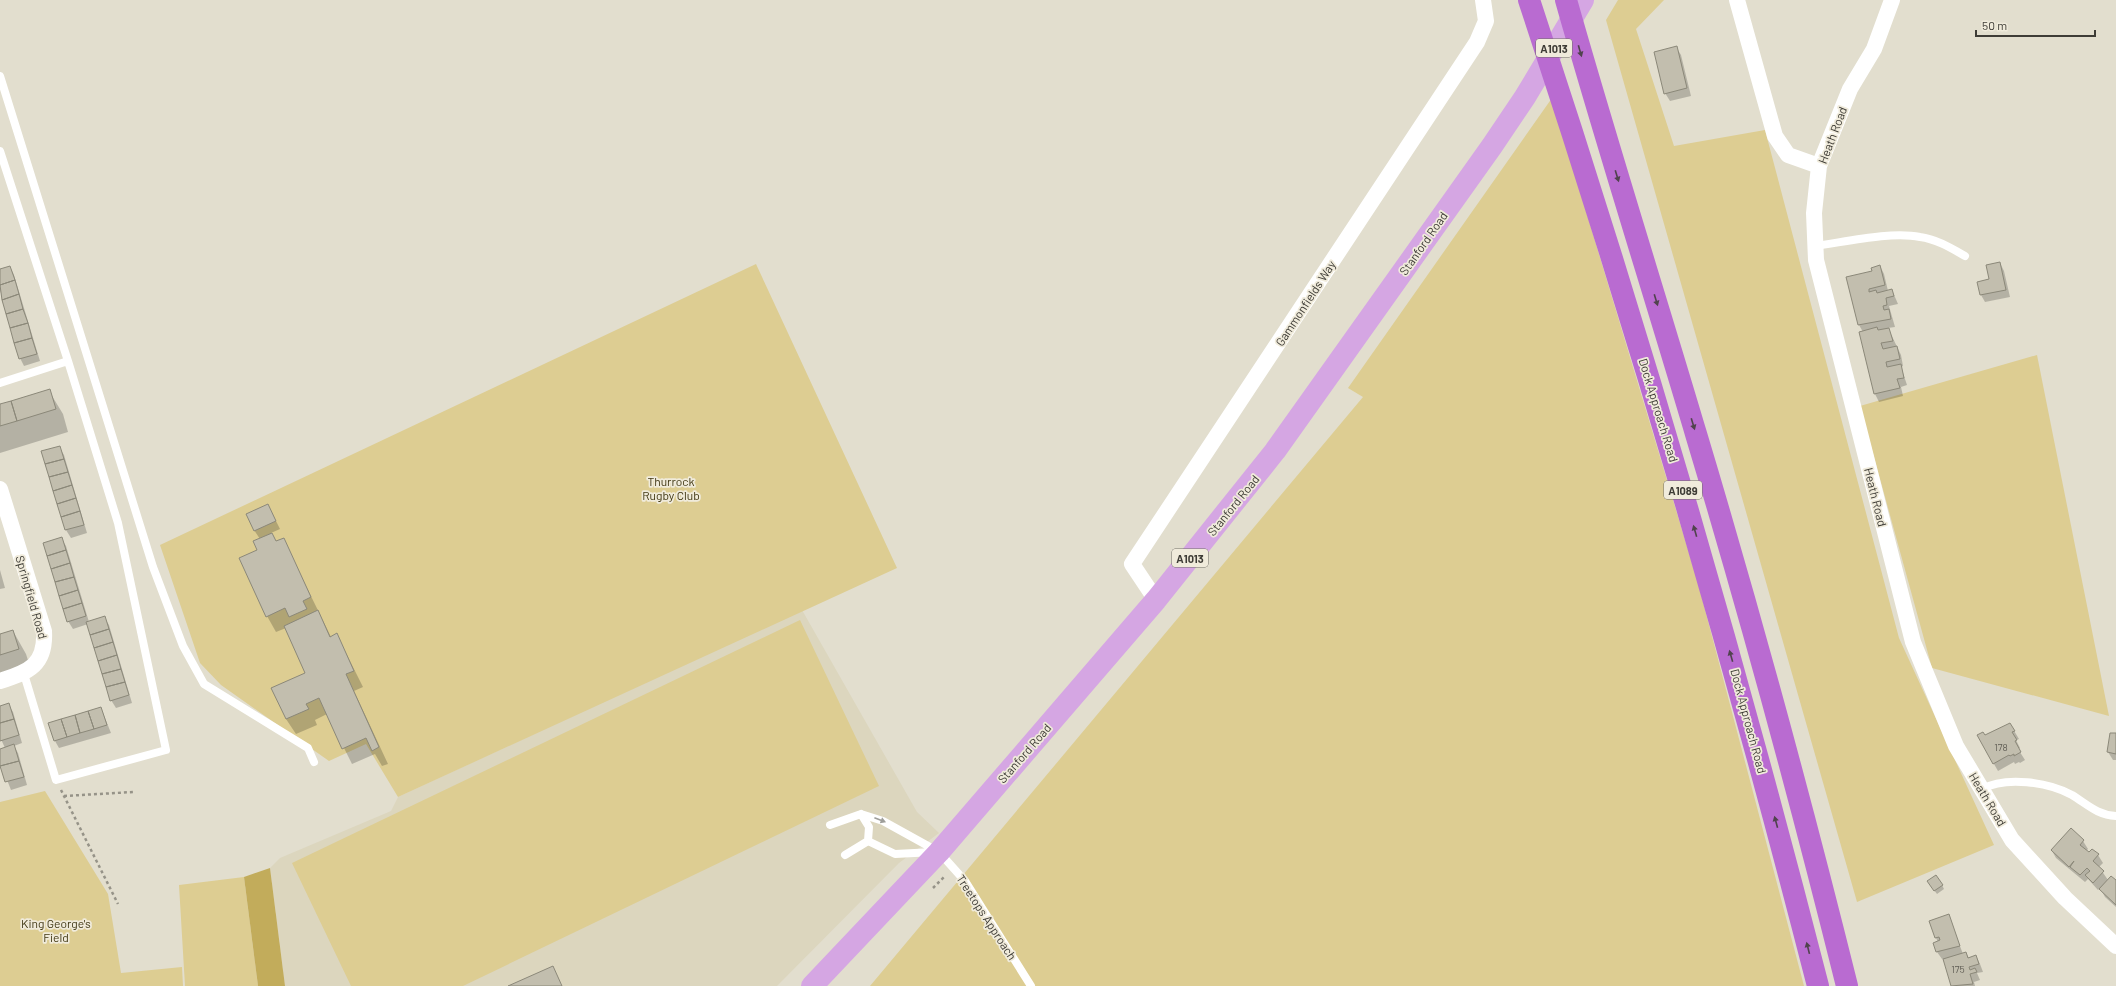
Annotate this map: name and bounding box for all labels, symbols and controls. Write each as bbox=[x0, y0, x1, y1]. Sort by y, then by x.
scale bar bbox=[1976, 12, 2095, 38]
text: 50 m bbox=[1982, 18, 2007, 32]
road number: A1013 bbox=[1536, 39, 1572, 57]
one-way arrow bbox=[1577, 45, 1583, 57]
street label: Heath Road bbox=[1815, 104, 1849, 166]
one-way arrow bbox=[1614, 170, 1620, 182]
street label: Stanford Road bbox=[1396, 209, 1450, 277]
street label: Gammonfields Way bbox=[1272, 257, 1338, 348]
one-way arrow bbox=[1653, 294, 1659, 306]
street label: Dock Approach Road bbox=[1637, 356, 1681, 464]
one-way arrow bbox=[1690, 418, 1696, 430]
street label: Heath Road bbox=[1862, 466, 1890, 528]
street label: Stanford Road bbox=[1204, 472, 1262, 538]
park label: Thurrock Rugby Club bbox=[642, 474, 700, 502]
road number: A1089 bbox=[1664, 481, 1702, 499]
one-way arrow bbox=[1692, 525, 1698, 537]
road number: A1013 bbox=[1172, 549, 1208, 567]
street label: Springfield Road bbox=[13, 554, 51, 640]
one-way arrow bbox=[1728, 650, 1734, 662]
street label: Dock Approach Road bbox=[1728, 667, 1770, 775]
street label: Stanford Road bbox=[994, 720, 1054, 786]
house number: 178 bbox=[1994, 741, 2008, 753]
street label: Heath Road bbox=[1967, 770, 2009, 828]
one-way arrow bbox=[1773, 816, 1779, 828]
one-way arrow bbox=[875, 818, 887, 824]
street label: Treetops Approach bbox=[954, 872, 1020, 962]
park label: King George's Field bbox=[21, 916, 91, 944]
one-way arrow bbox=[1805, 942, 1811, 954]
house number: 175 bbox=[1951, 963, 1965, 975]

